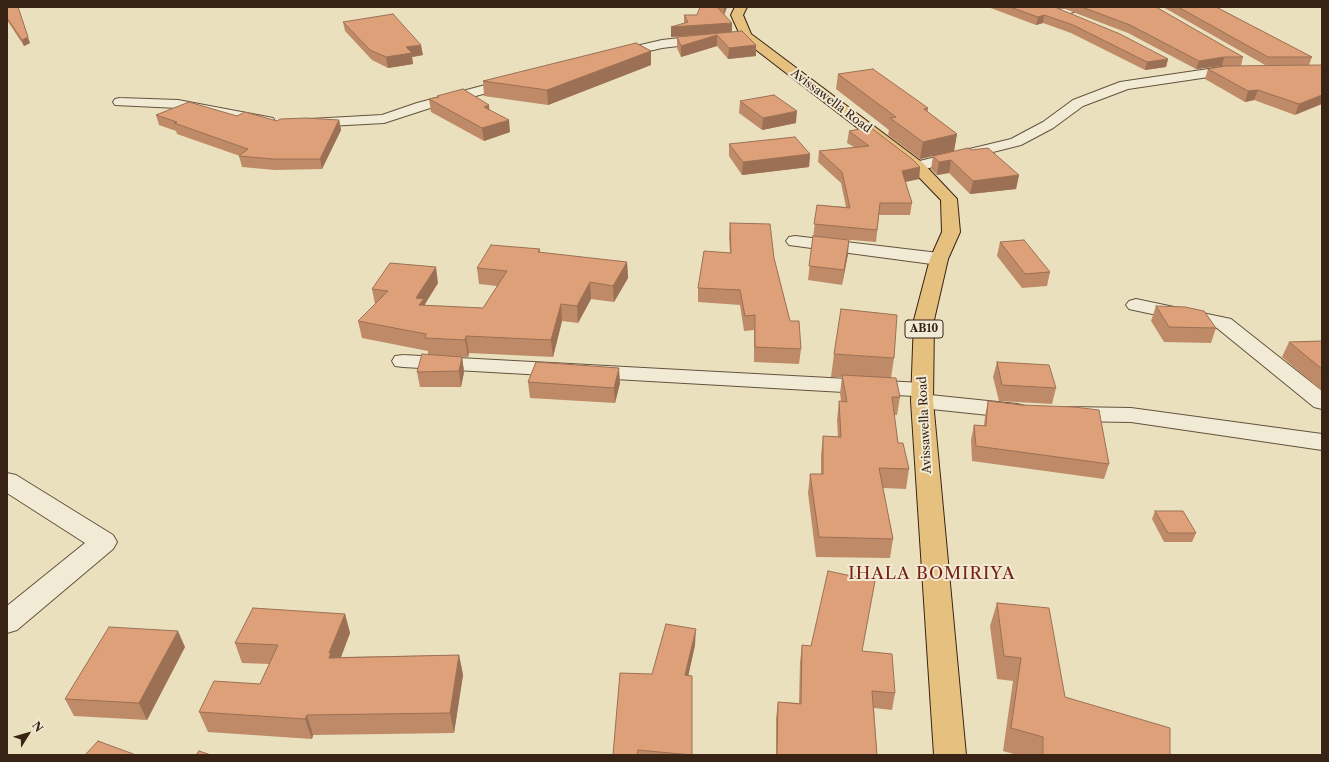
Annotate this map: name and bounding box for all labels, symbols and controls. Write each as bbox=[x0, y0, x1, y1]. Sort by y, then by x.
street label: Avissawella Road bbox=[788, 66, 874, 136]
road number: AB10 bbox=[905, 320, 943, 338]
street label: Avissawella Road bbox=[915, 376, 935, 474]
district label: IHALA BOMIRIYA bbox=[848, 564, 1016, 584]
north arrow bbox=[8, 714, 48, 754]
text: N bbox=[29, 719, 46, 735]

